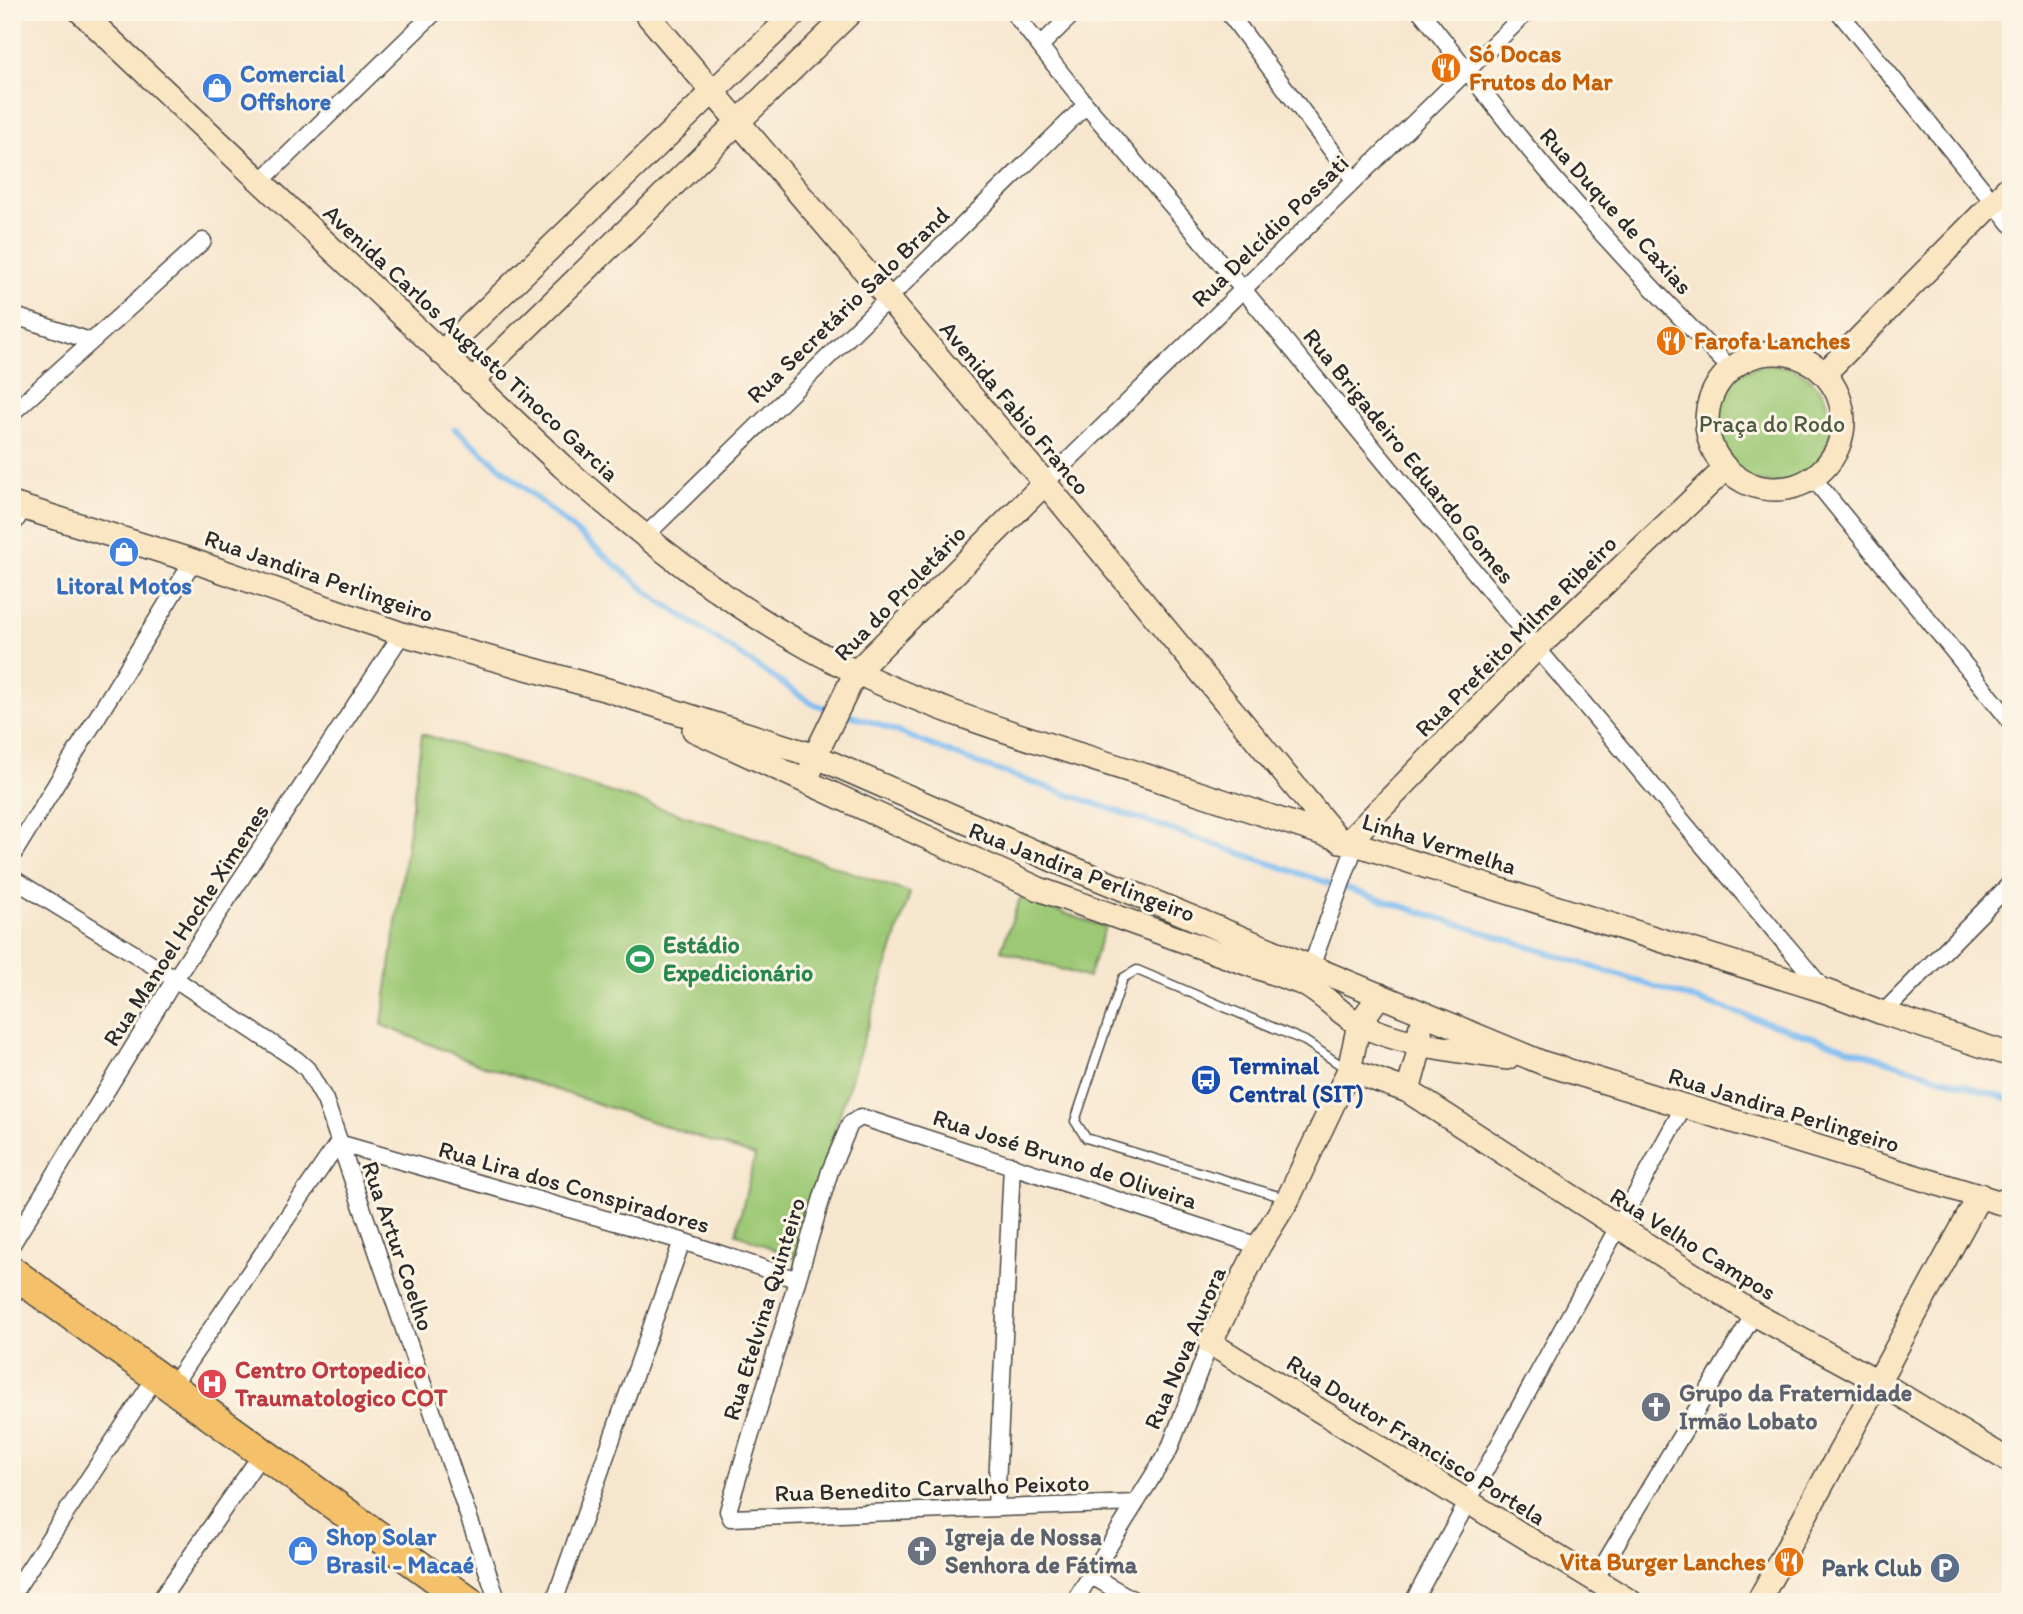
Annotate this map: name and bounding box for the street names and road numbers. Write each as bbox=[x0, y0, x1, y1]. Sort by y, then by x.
street label: Rua Duque de Caxias bbox=[1534, 121, 1699, 300]
street label: Rua Delcídio Possati bbox=[1185, 148, 1354, 313]
street label: Avenida Carlos Augusto Tinoco Garcia bbox=[318, 198, 625, 487]
street label: Rua Secretário Salo Brand bbox=[740, 200, 955, 409]
street label: Avenida Fabio Franco bbox=[934, 315, 1097, 501]
street label: Rua Brigadeiro Eduardo Gomes bbox=[1297, 322, 1522, 589]
street label: Rua do Proletário bbox=[827, 519, 972, 667]
street label: Rua Jandira Perlingeiro bbox=[201, 523, 437, 628]
street label: Rua Prefeito Milme Ribeiro bbox=[1409, 529, 1623, 743]
street label: Rua Manoel Hoche Ximenes bbox=[96, 798, 275, 1051]
street label: Linha Vermelha bbox=[1359, 806, 1520, 881]
street label: Rua Jandira Perlingeiro bbox=[965, 815, 1200, 928]
street label: Rua Jandira Perlingeiro bbox=[1665, 1061, 1903, 1159]
street label: Rua José Bruno de Oliveira bbox=[929, 1102, 1201, 1215]
street label: Rua Lira dos Conspiradores bbox=[435, 1134, 713, 1239]
street label: Rua Artur Coelho bbox=[356, 1157, 441, 1334]
street label: Rua Velho Campos bbox=[1605, 1181, 1782, 1306]
street label: Rua Etelvina Quinteiro bbox=[716, 1194, 811, 1424]
street label: Rua Nova Aurora bbox=[1137, 1262, 1232, 1434]
street label: Rua Doutor Francisco Portela bbox=[1281, 1348, 1551, 1531]
street label: Rua Benedito Carvalho Peixoto bbox=[774, 1468, 1090, 1507]

